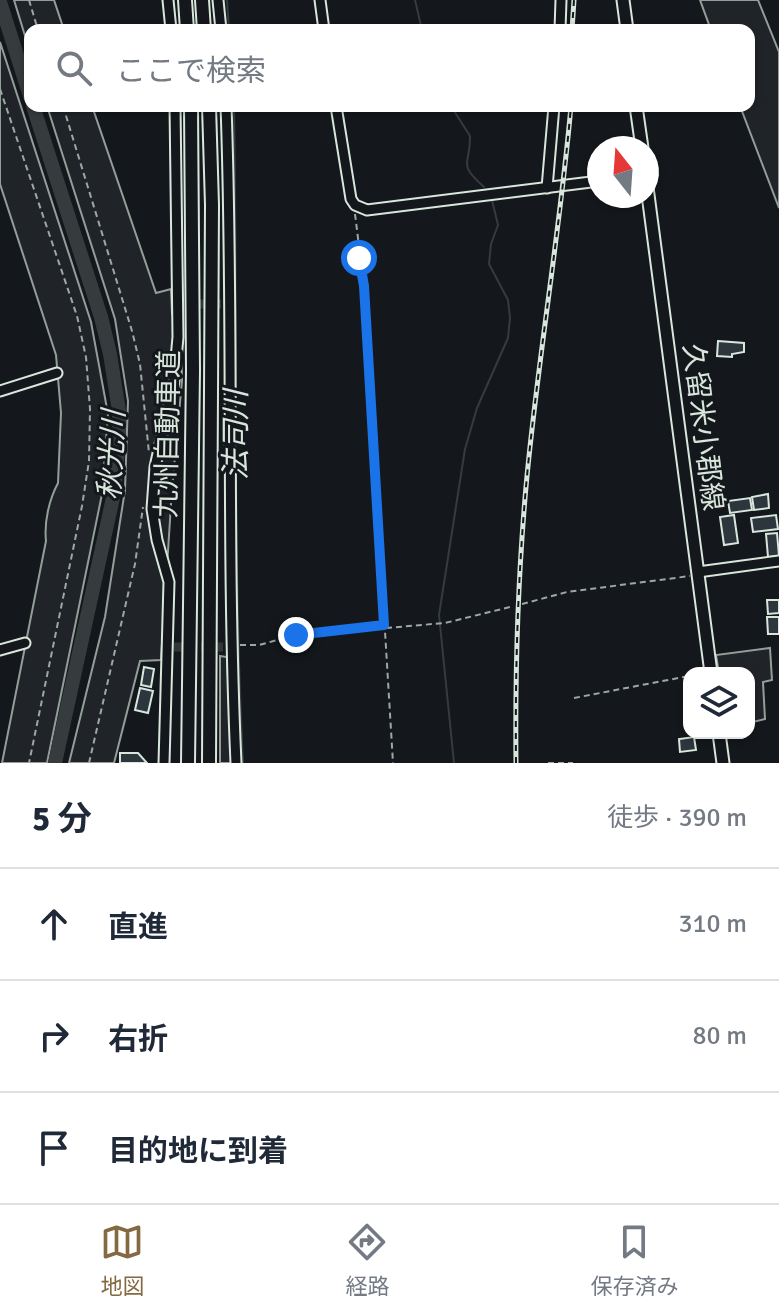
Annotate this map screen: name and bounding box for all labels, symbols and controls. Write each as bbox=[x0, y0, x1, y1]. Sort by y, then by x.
search box bbox=[24, 24, 755, 112]
icon: search bbox=[52, 46, 96, 90]
text: ここで検索 bbox=[116, 53, 266, 90]
north arrow bbox=[587, 136, 659, 208]
route start bbox=[341, 240, 377, 276]
street label: 久留米小郡線 bbox=[676, 342, 730, 512]
street label: 九州自動車道 bbox=[150, 350, 186, 518]
water label: 法司川 bbox=[218, 387, 255, 480]
water label: 秋光川 bbox=[91, 406, 133, 501]
route end bbox=[278, 617, 314, 653]
map controls bbox=[683, 667, 755, 739]
button: layers bbox=[683, 667, 755, 739]
text: 5 分 bbox=[32, 798, 92, 840]
text: 徒歩 · 390 m bbox=[607, 802, 747, 834]
icon: ahead bbox=[32, 902, 76, 946]
text: 310 m bbox=[678, 908, 747, 940]
text: 直進 bbox=[108, 909, 168, 946]
icon: right bbox=[32, 1014, 76, 1058]
text: 80 m bbox=[692, 1020, 747, 1052]
text: 右折 bbox=[108, 1021, 168, 1058]
icon: arrive bbox=[32, 1126, 76, 1170]
text: 目的地に到着 bbox=[108, 1133, 288, 1170]
tab: 地図 bbox=[100, 1220, 145, 1300]
tab: 経路 bbox=[345, 1220, 390, 1300]
tab: 保存済み bbox=[590, 1220, 679, 1300]

